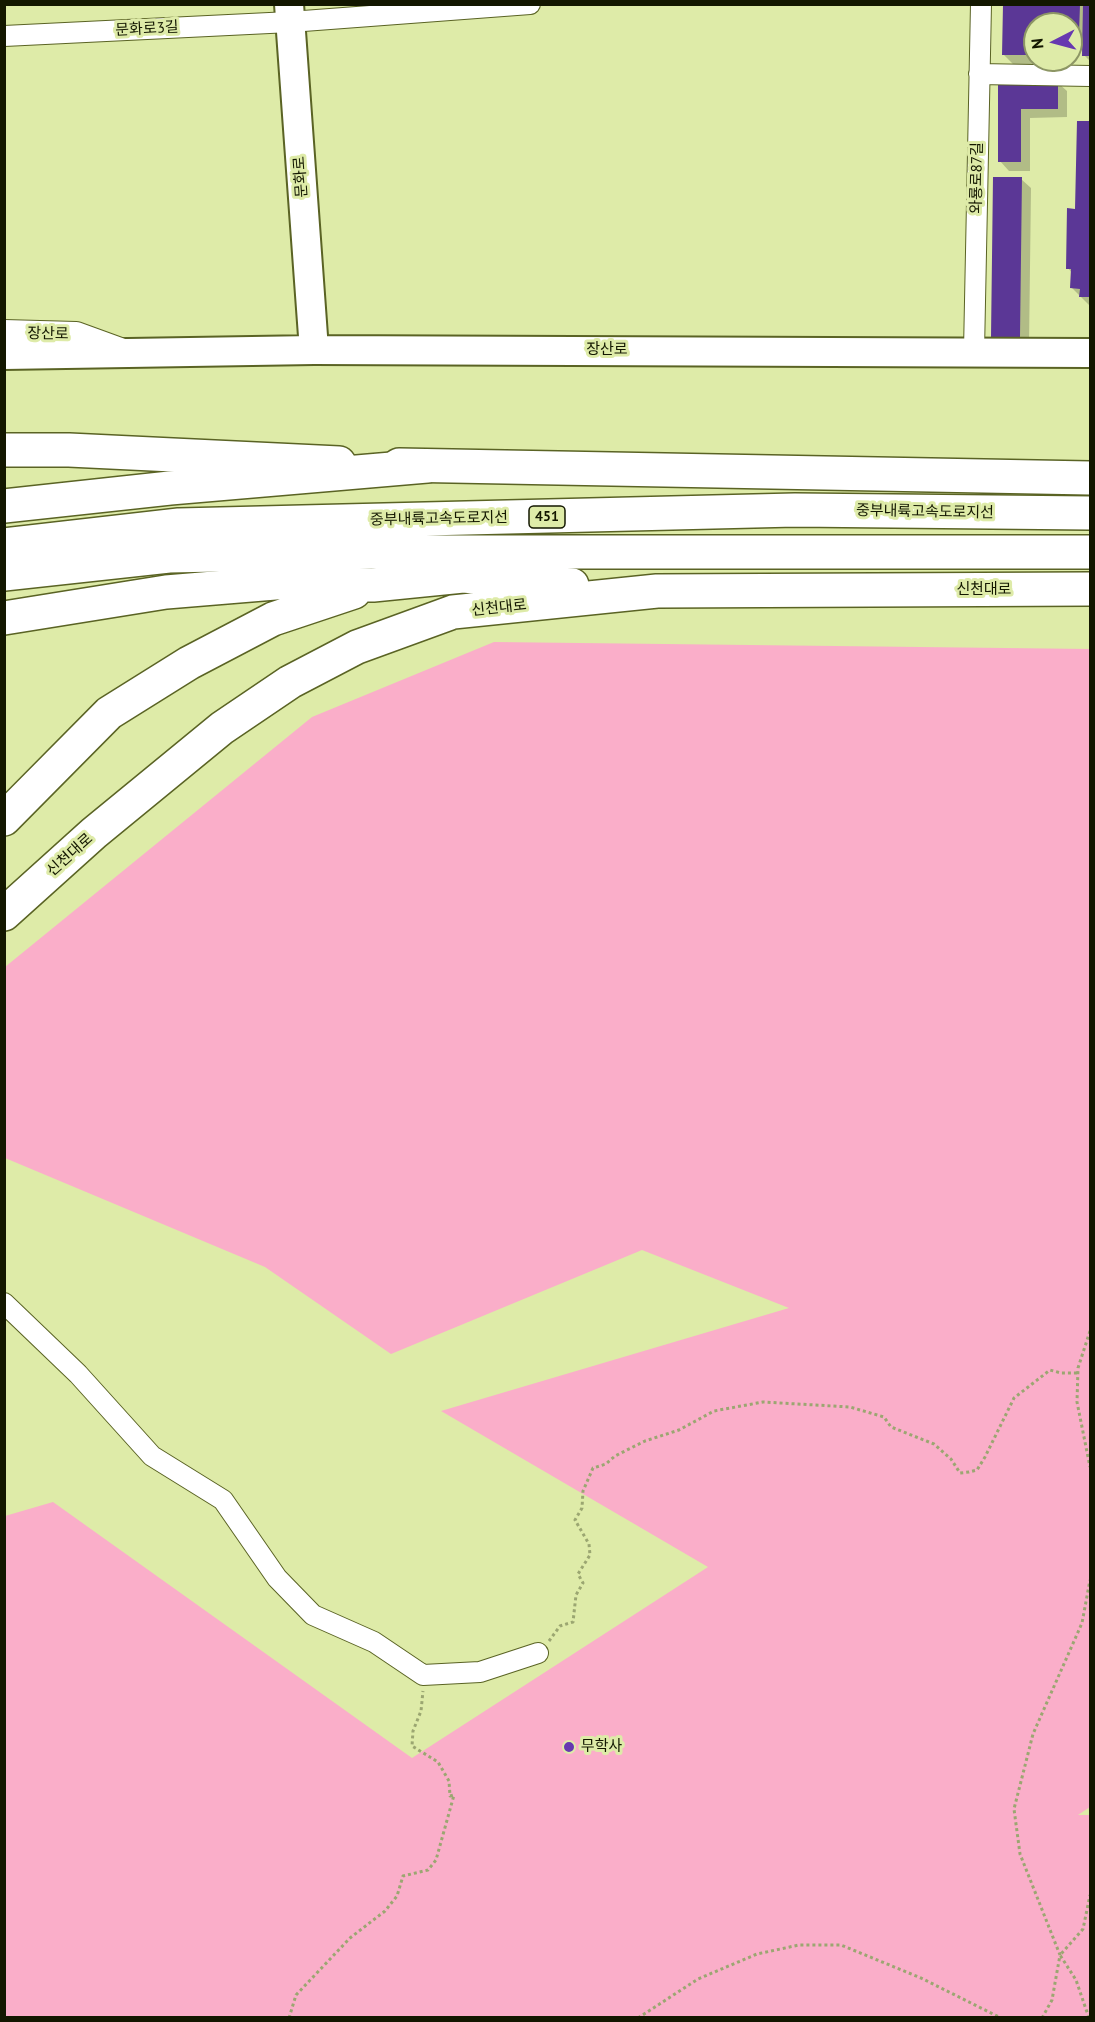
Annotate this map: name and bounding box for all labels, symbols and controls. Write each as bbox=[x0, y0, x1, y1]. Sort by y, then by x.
north arrow bbox=[1023, 12, 1083, 72]
street label: 문화로3길 bbox=[115, 18, 179, 40]
text: N bbox=[1027, 37, 1048, 50]
street label: 와룡로87길 bbox=[967, 142, 987, 214]
street label: 문화로 bbox=[291, 156, 311, 198]
street label: 장산로 bbox=[27, 325, 69, 343]
street label: 장산로 bbox=[586, 341, 628, 359]
street label: 중부내륙고속도로지선 bbox=[856, 502, 994, 522]
road number: 451 bbox=[529, 506, 565, 528]
street label: 중부내륙고속도로지선 bbox=[370, 509, 508, 529]
street label: 신천대로 bbox=[956, 581, 1012, 599]
street label: 신천대로 bbox=[471, 596, 527, 620]
street label: 신천대로 bbox=[43, 830, 97, 880]
place label: 무학사 bbox=[581, 1738, 622, 1756]
marker: 무학사 bbox=[562, 1740, 576, 1754]

